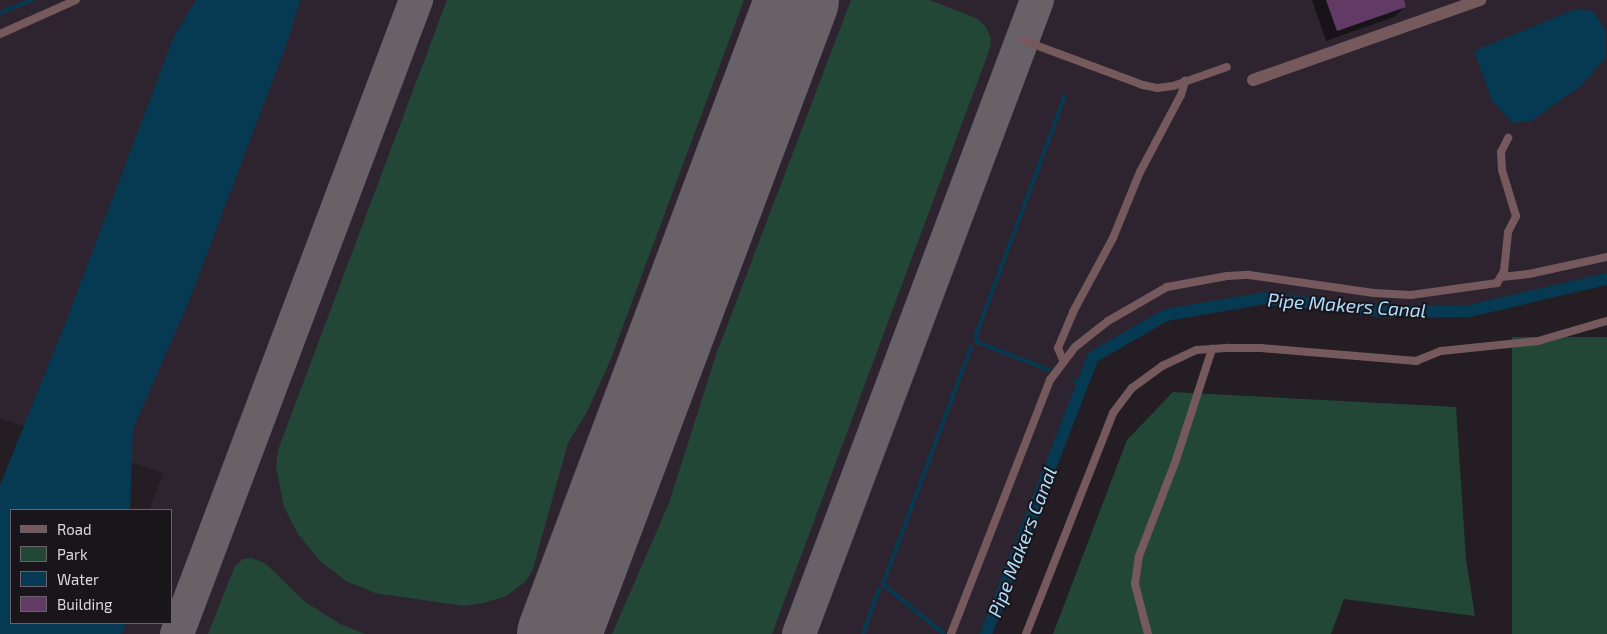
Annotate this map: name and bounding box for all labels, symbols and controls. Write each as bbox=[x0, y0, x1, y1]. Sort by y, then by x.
water label: Pipe Makers Canal bbox=[1267, 288, 1427, 322]
water label: Pipe Makers Canal bbox=[983, 464, 1061, 620]
legend bbox=[10, 509, 172, 624]
text: Road bbox=[57, 520, 92, 538]
text: Park bbox=[57, 545, 88, 563]
text: Water bbox=[57, 570, 99, 588]
text: Building bbox=[57, 595, 112, 613]

